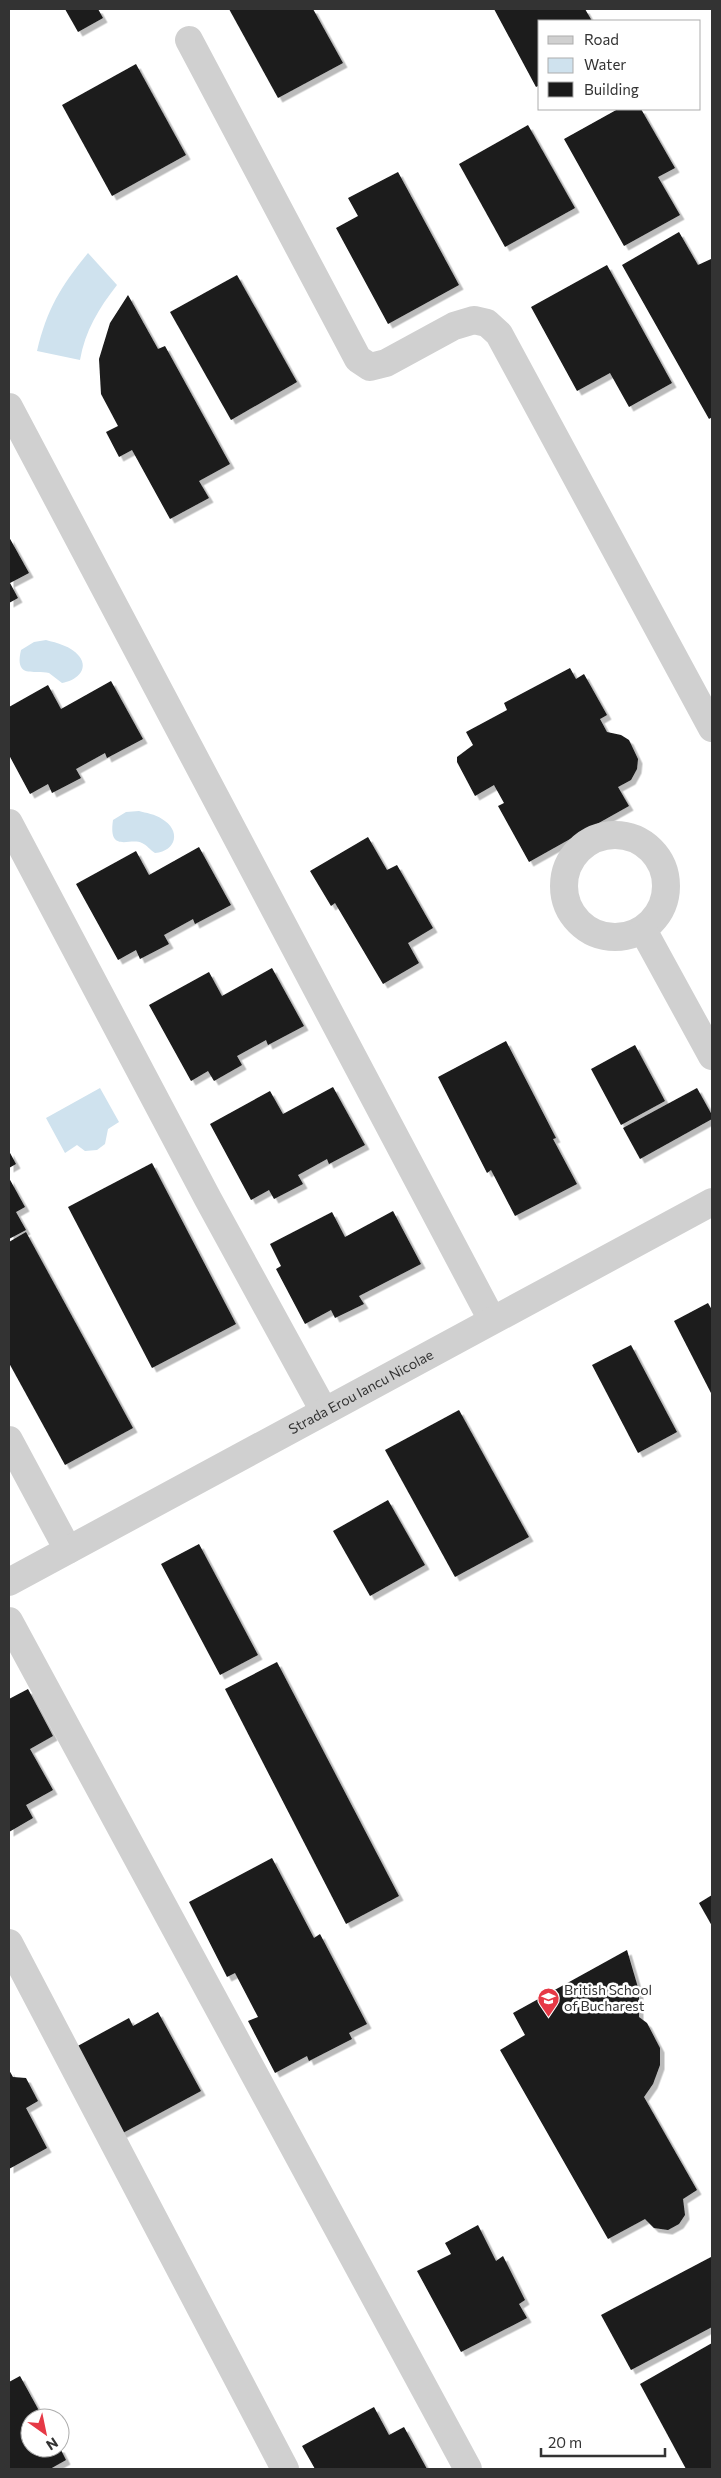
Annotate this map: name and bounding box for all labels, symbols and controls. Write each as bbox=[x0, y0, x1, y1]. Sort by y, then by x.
legend bbox=[538, 20, 701, 110]
text: Road bbox=[584, 30, 619, 48]
text: Water bbox=[584, 55, 626, 73]
text: Building bbox=[584, 80, 639, 98]
street label: Strada Erou Iancu Nicolae bbox=[285, 1345, 436, 1437]
place label: British School of Bucharest bbox=[564, 1981, 652, 2014]
school or university icon: British School of Bucharest bbox=[536, 1986, 560, 2017]
north arrow bbox=[20, 2408, 70, 2458]
scale bar bbox=[541, 2426, 665, 2458]
text: 20 m bbox=[548, 2433, 582, 2451]
text: N bbox=[43, 2434, 61, 2454]

